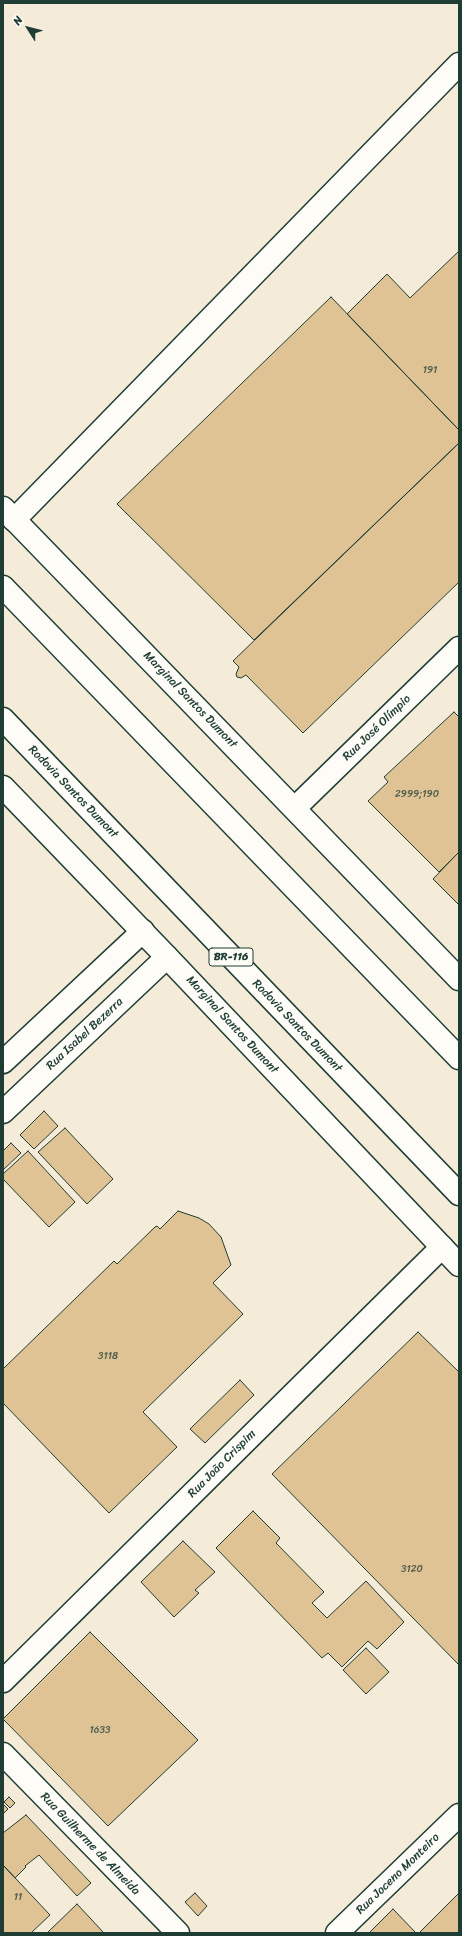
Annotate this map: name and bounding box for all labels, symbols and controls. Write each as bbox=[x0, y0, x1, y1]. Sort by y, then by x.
north arrow bbox=[8, 8, 48, 48]
text: N bbox=[8, 12, 28, 29]
house number: 191 bbox=[423, 364, 437, 376]
street label: Marginal Santos Dumont bbox=[140, 649, 240, 751]
street label: Rua José Olímpio bbox=[340, 692, 414, 764]
street label: Rodovia Santos Dumont bbox=[25, 743, 121, 841]
house number: 2999;190 bbox=[395, 788, 439, 800]
road number: BR-116 bbox=[209, 948, 253, 966]
street label: Marginal Santos Dumont bbox=[183, 973, 281, 1077]
street label: Rodovia Santos Dumont bbox=[249, 977, 345, 1075]
street label: Rua Isabel Bezerra bbox=[44, 995, 126, 1073]
house number: 3118 bbox=[98, 1350, 118, 1362]
street label: Rua João Crispim bbox=[185, 1427, 259, 1501]
house number: 3120 bbox=[401, 1563, 423, 1575]
house number: 1633 bbox=[90, 1724, 110, 1736]
street label: Rua Guilherme de Almeida bbox=[37, 1790, 143, 1898]
street label: Rua Joceno Monteiro bbox=[353, 1830, 443, 1918]
house number: 11 bbox=[14, 1891, 22, 1903]

